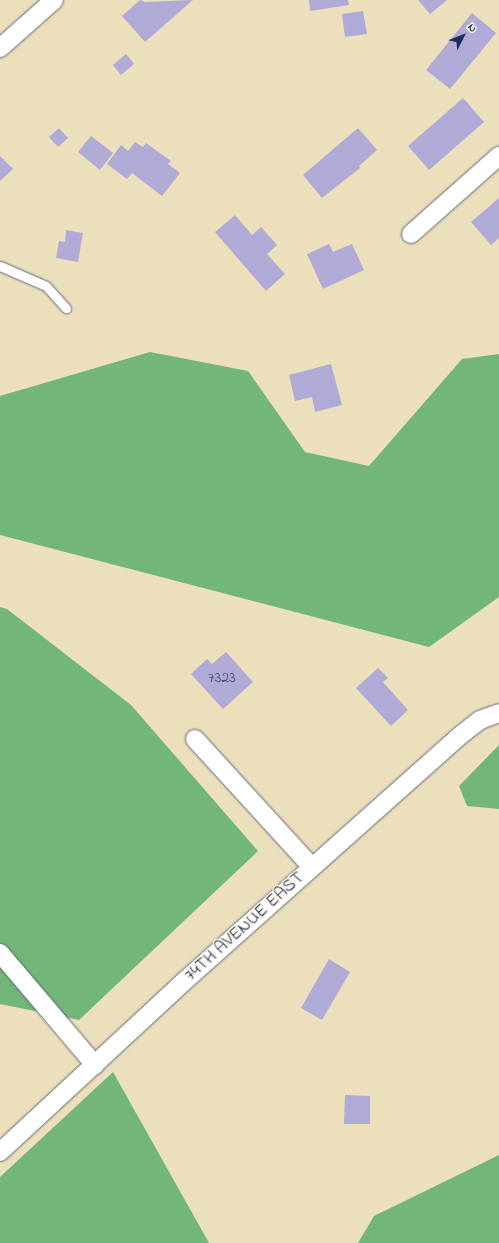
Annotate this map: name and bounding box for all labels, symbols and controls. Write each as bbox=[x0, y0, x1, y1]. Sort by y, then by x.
north arrow bbox=[443, 16, 483, 56]
text: N bbox=[463, 20, 480, 36]
house number: 7323 bbox=[208, 668, 236, 688]
street label: 74TH AVENUE EAST bbox=[181, 868, 309, 986]

